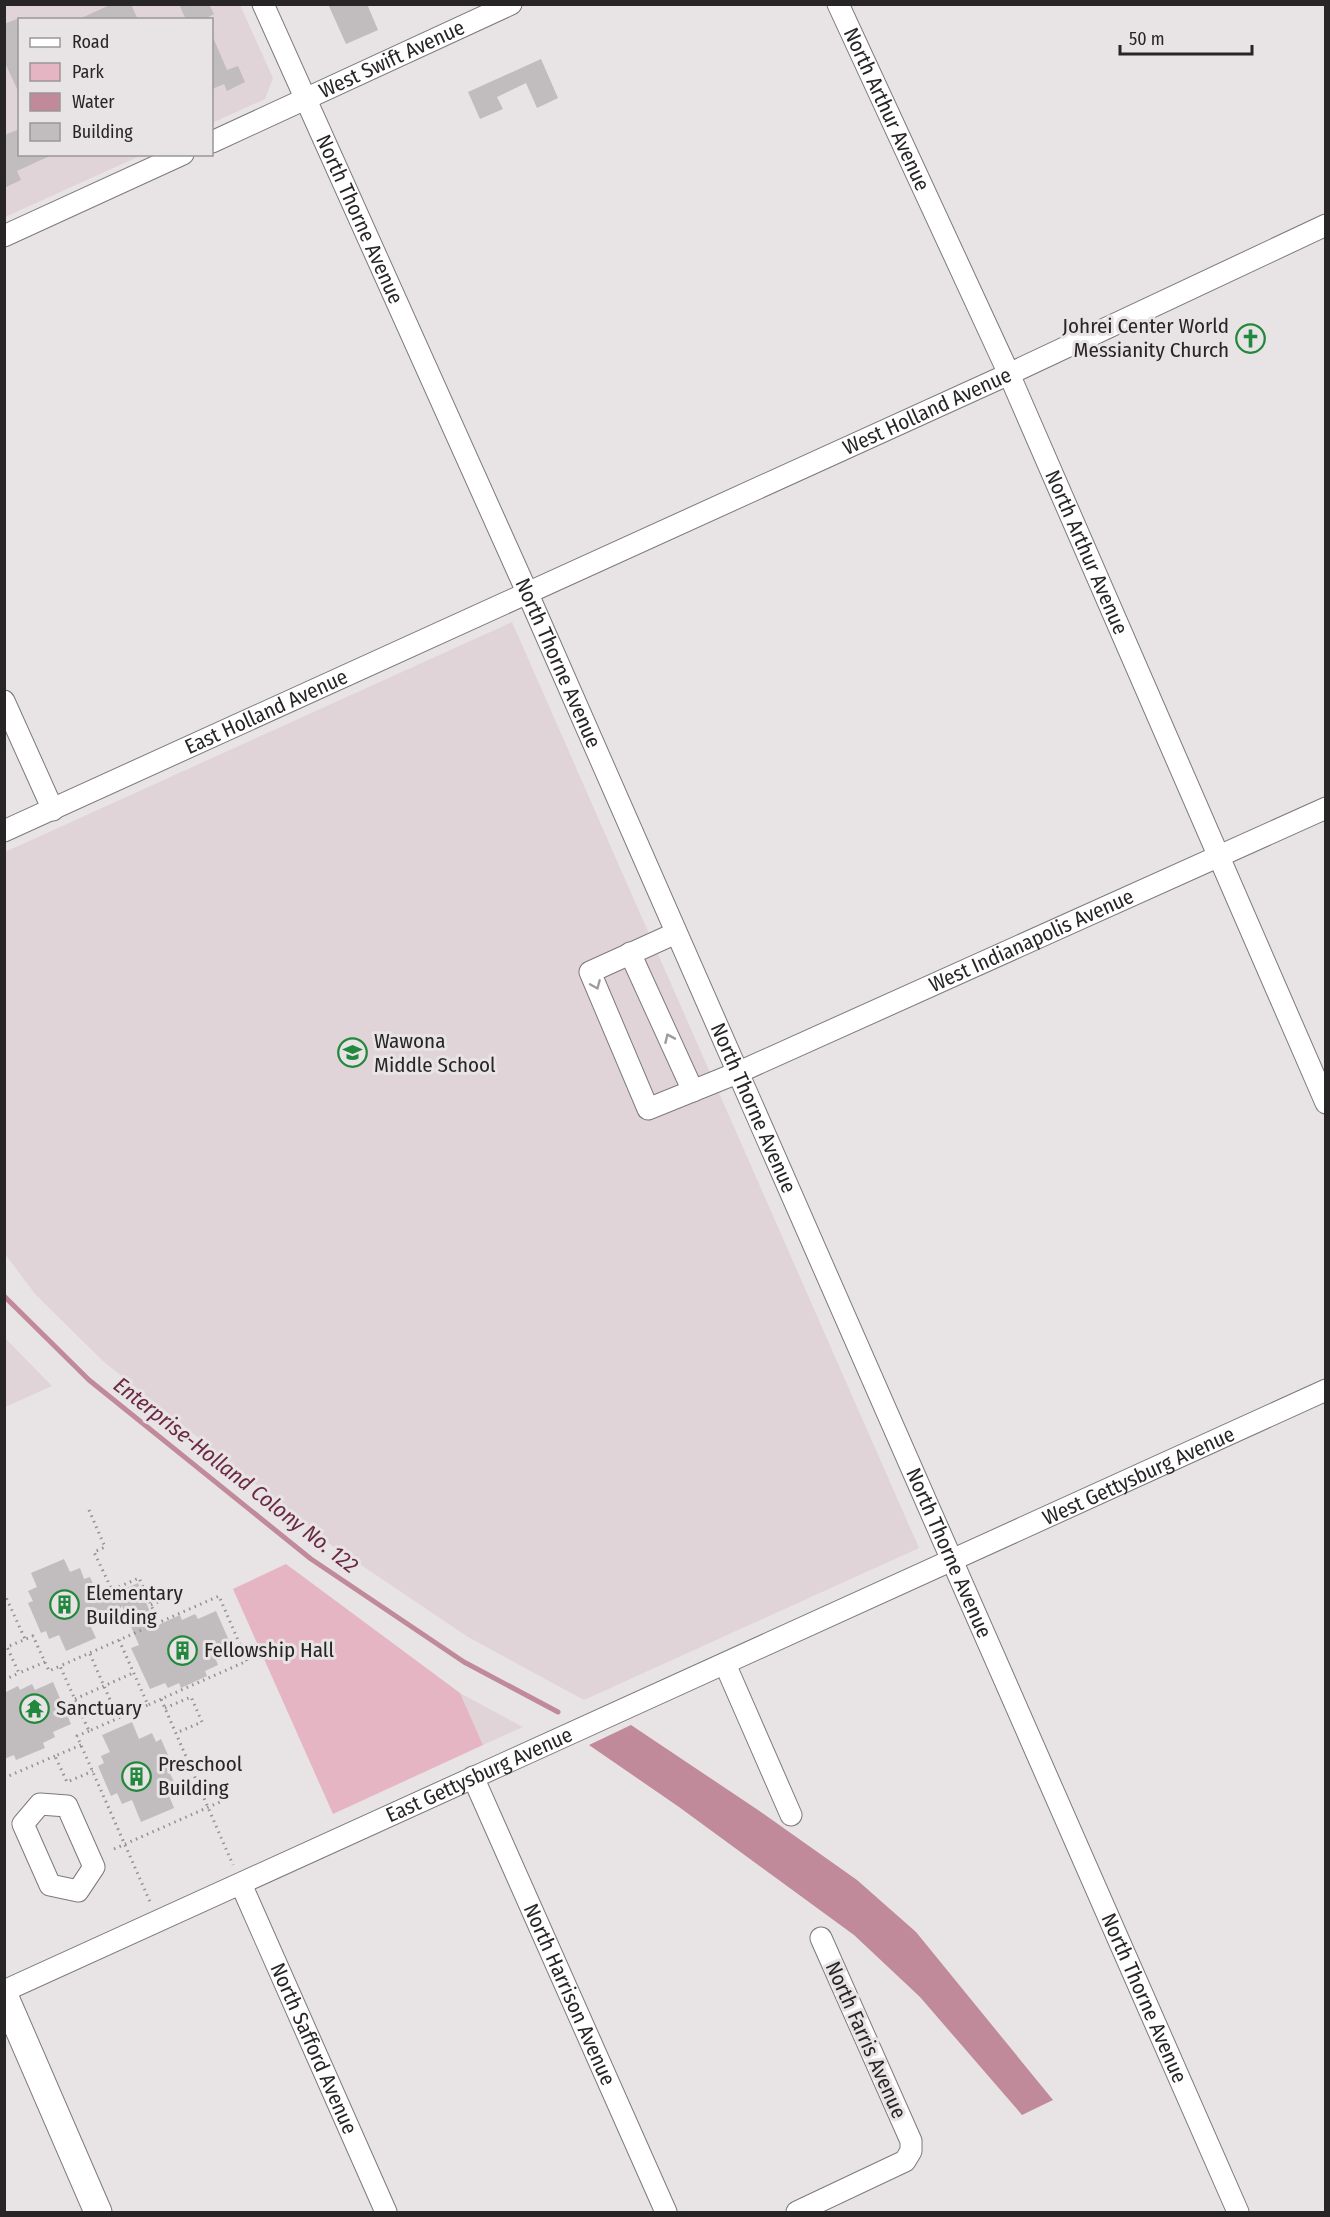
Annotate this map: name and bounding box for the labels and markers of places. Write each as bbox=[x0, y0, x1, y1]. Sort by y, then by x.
place label: Johrei Center World Messianity Church bbox=[1062, 313, 1229, 363]
church icon: Johrei Center World Messianity Church bbox=[1234, 322, 1266, 354]
place label: Wawona Middle School bbox=[374, 1028, 496, 1078]
school or university icon: Wawona Middle School bbox=[337, 1037, 369, 1069]
place label: Elementary Building bbox=[86, 1580, 183, 1630]
building icon: Elementary Building bbox=[49, 1589, 81, 1621]
building icon: Fellowship Hall bbox=[167, 1634, 199, 1666]
place label: Fellowship Hall bbox=[204, 1637, 334, 1663]
temple icon: Sanctuary bbox=[19, 1692, 51, 1724]
place label: Sanctuary bbox=[56, 1695, 142, 1721]
place label: Preschool Building bbox=[158, 1751, 243, 1801]
building icon: Preschool Building bbox=[121, 1760, 153, 1792]

